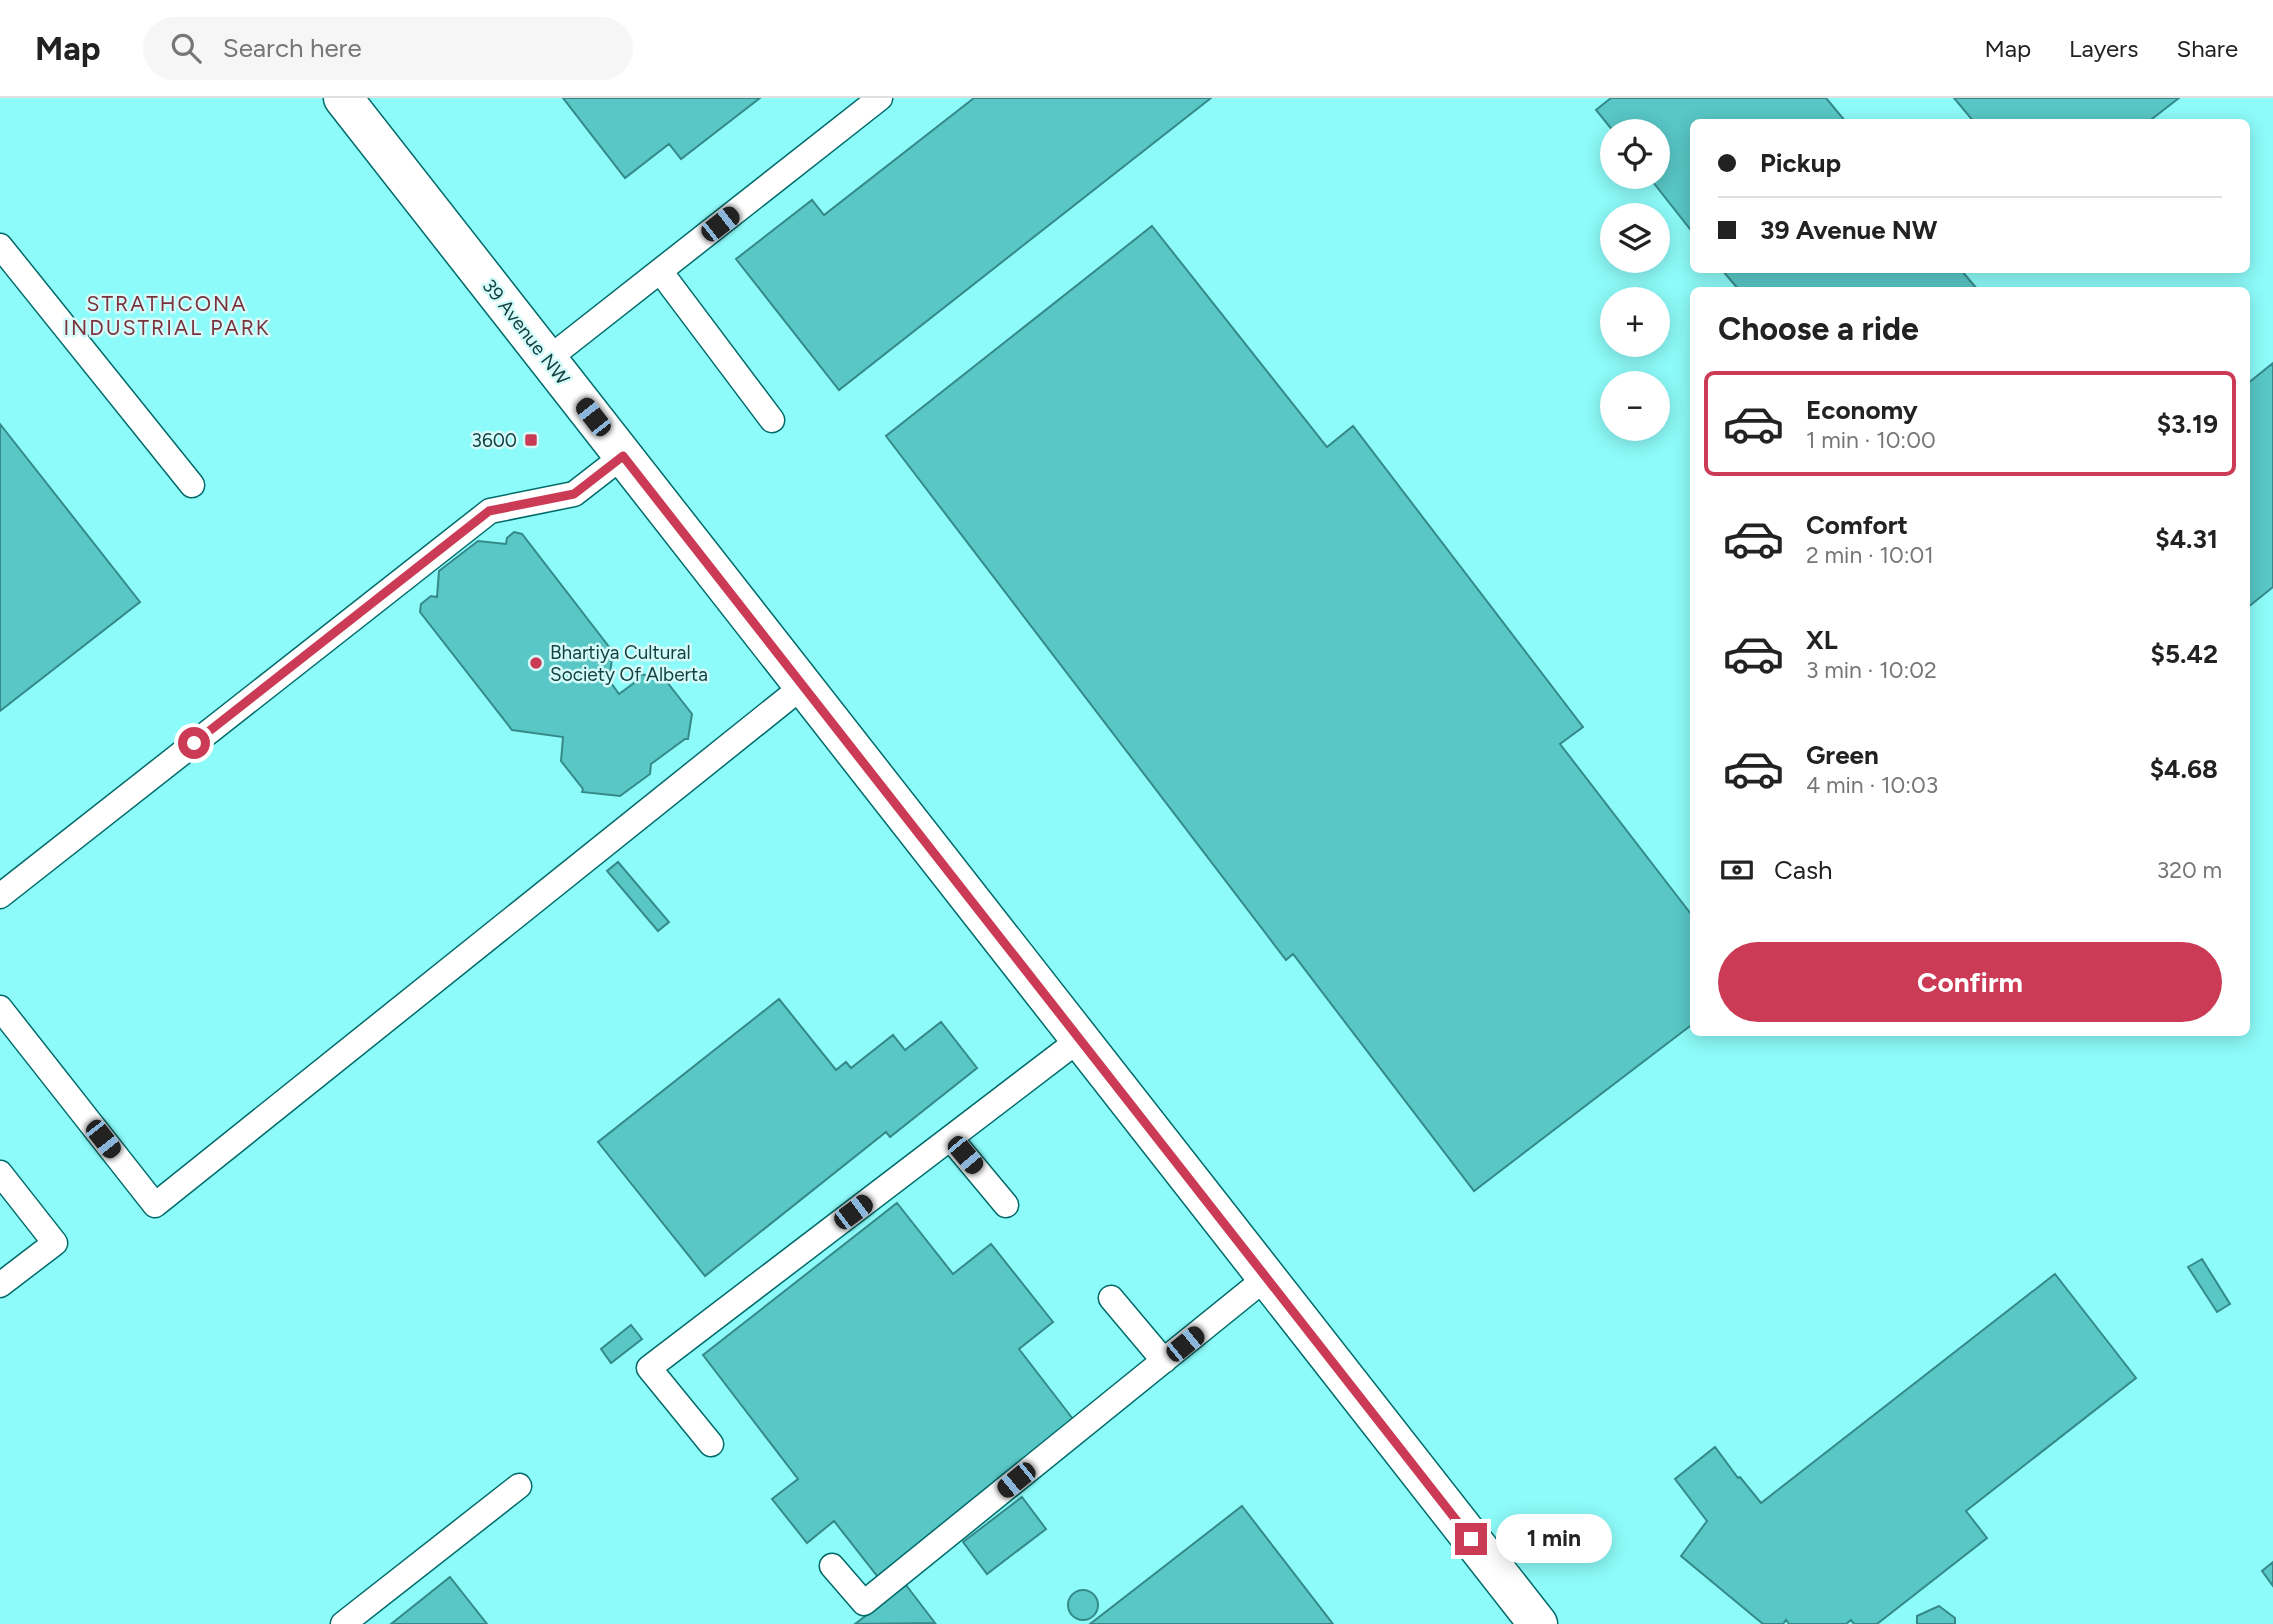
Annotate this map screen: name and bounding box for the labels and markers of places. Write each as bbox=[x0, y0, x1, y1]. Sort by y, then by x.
place label: 3600 bbox=[472, 429, 517, 452]
marker: 3600 bbox=[523, 432, 539, 448]
place label: Bhartiya Cultural Society Of Alberta bbox=[550, 641, 708, 686]
marker: Bhartiya Cultural Society Of Alberta bbox=[528, 655, 544, 671]

